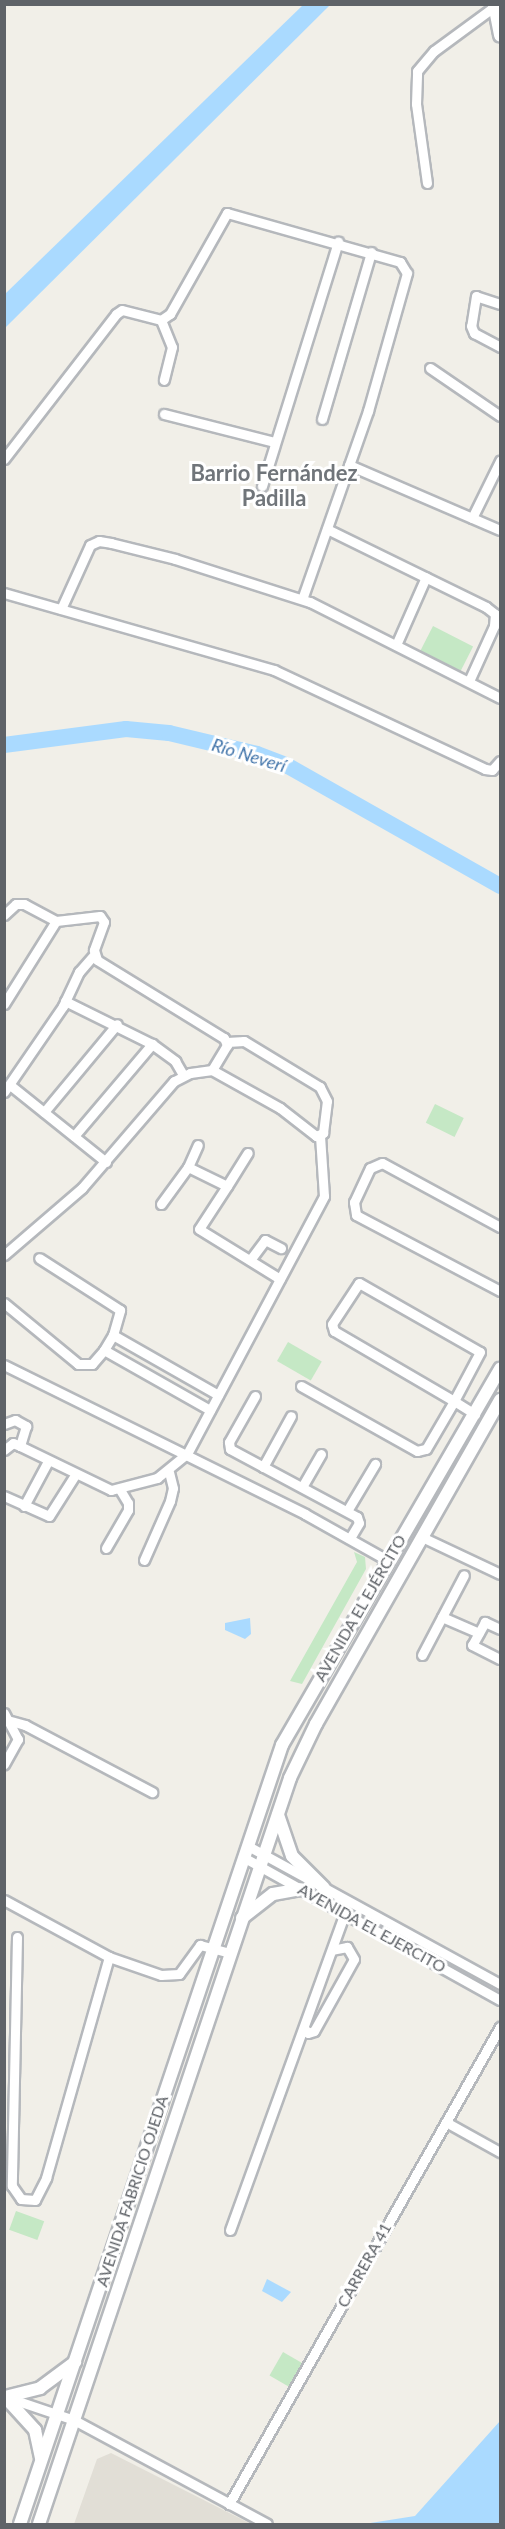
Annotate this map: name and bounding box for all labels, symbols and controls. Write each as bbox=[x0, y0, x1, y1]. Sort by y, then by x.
district label: Barrio Fernández Padilla bbox=[190, 459, 358, 511]
water label: Río Neverí bbox=[209, 734, 289, 776]
street label: AVENIDA EL EJÉRCITO bbox=[310, 1531, 410, 1685]
street label: AVENIDA EL EJERCITO bbox=[294, 1879, 450, 1977]
street label: AVENIDA FABRICIO OJEDA bbox=[92, 2093, 172, 2289]
street label: CARRERA 41 bbox=[333, 2219, 395, 2311]

